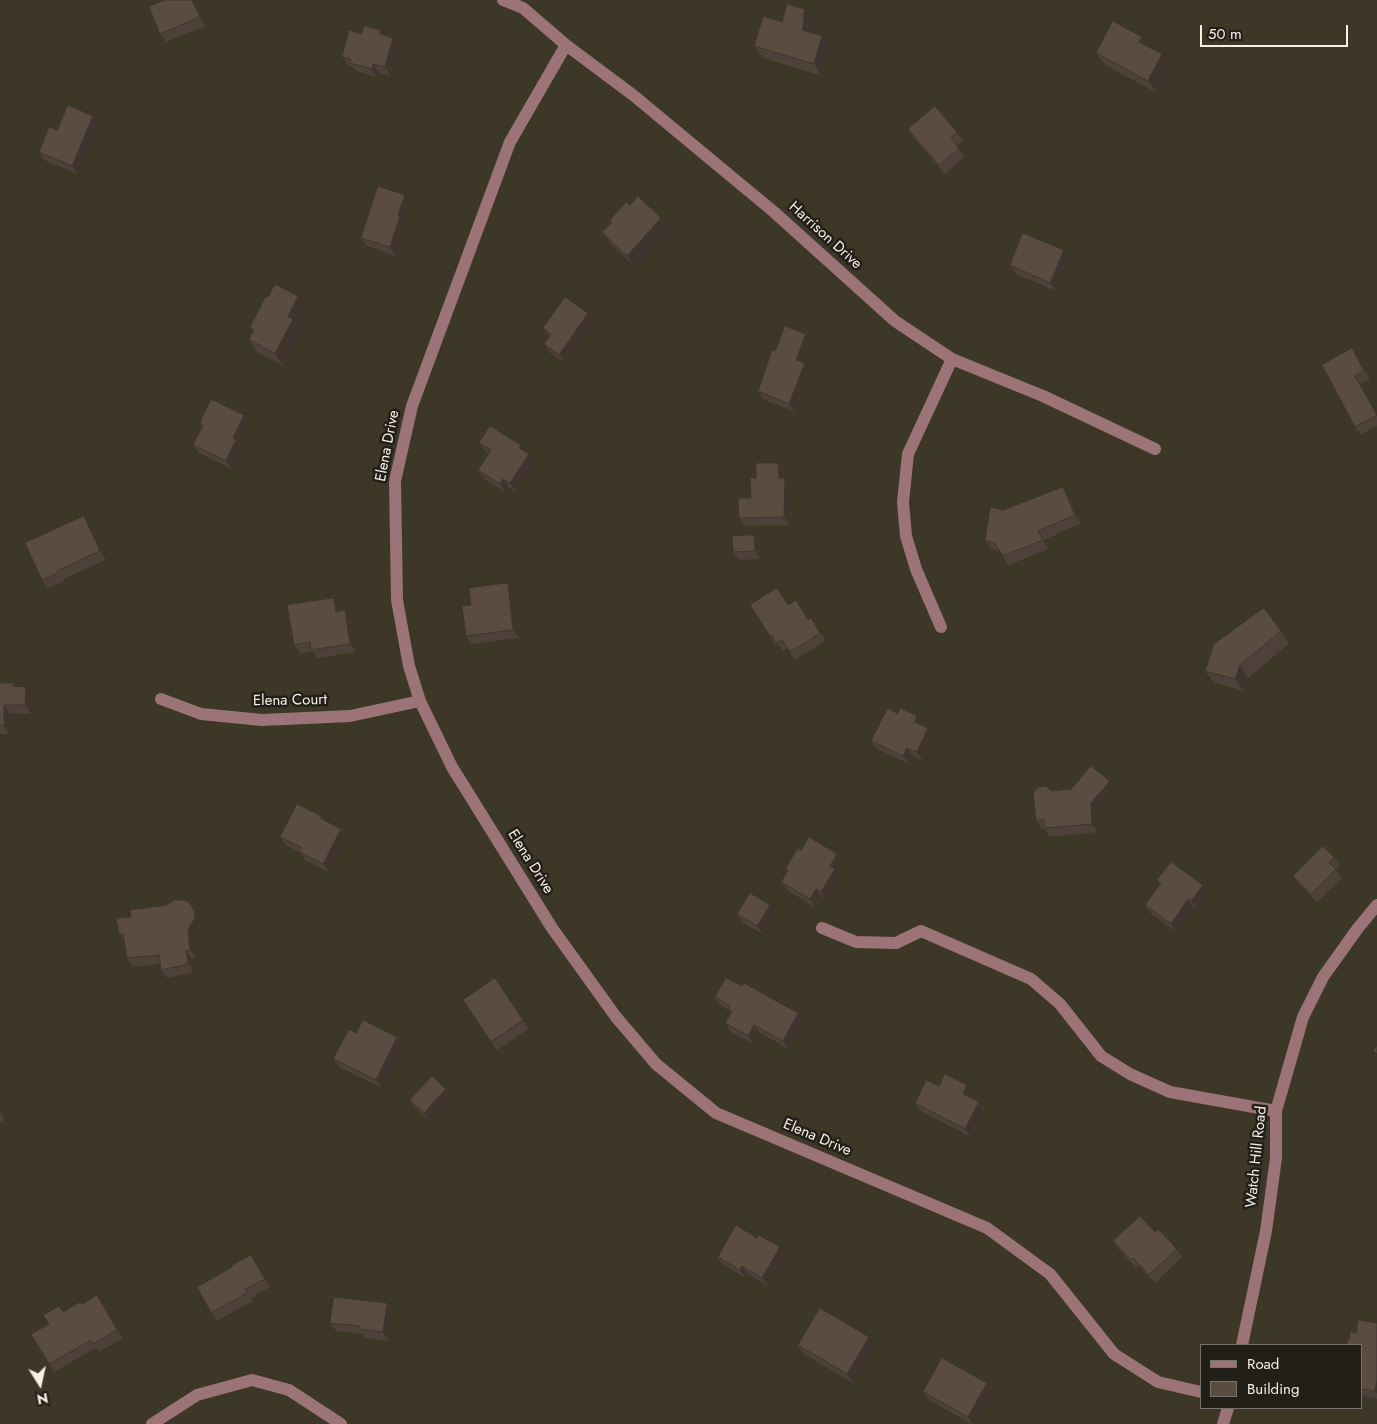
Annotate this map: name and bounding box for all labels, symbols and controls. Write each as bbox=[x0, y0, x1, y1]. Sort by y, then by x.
scale bar bbox=[1202, 15, 1350, 47]
text: 50 m bbox=[1208, 23, 1242, 45]
street label: Harrison Drive bbox=[785, 199, 865, 273]
street label: Elena Drive bbox=[372, 409, 404, 483]
street label: Elena Court bbox=[253, 691, 327, 711]
street label: Elena Drive bbox=[503, 827, 557, 897]
street label: Watch Hill Road bbox=[1243, 1105, 1271, 1209]
street label: Elena Drive bbox=[780, 1116, 854, 1160]
legend bbox=[1200, 1344, 1362, 1409]
text: Road bbox=[1247, 1353, 1279, 1375]
north arrow bbox=[15, 1359, 65, 1409]
text: Building bbox=[1247, 1378, 1299, 1400]
text: N bbox=[35, 1388, 50, 1410]

